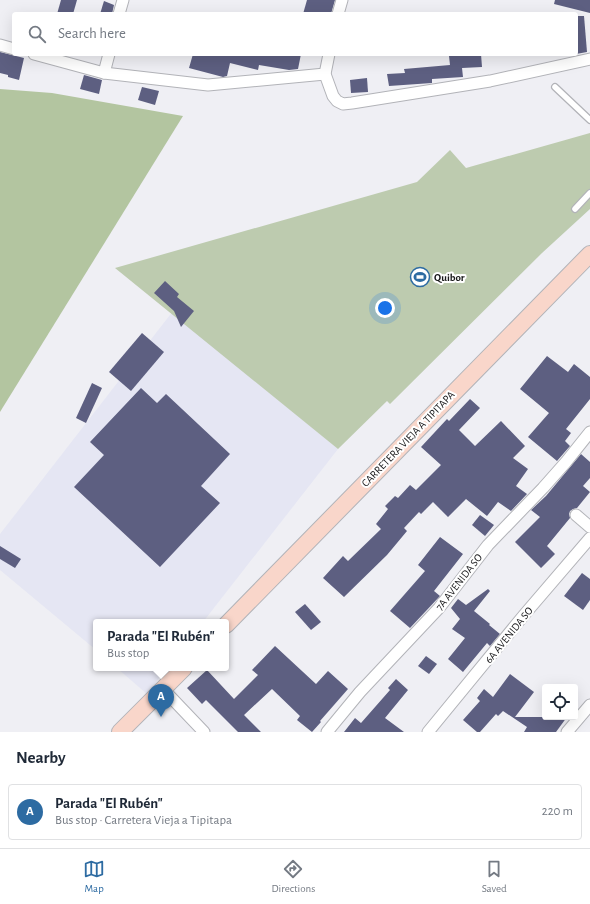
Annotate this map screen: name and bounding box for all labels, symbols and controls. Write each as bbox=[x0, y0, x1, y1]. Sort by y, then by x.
search box bbox=[12, 12, 578, 56]
icon: search bbox=[26, 23, 48, 45]
text: Search here bbox=[58, 26, 126, 41]
sports icon: Quibor bbox=[409, 266, 431, 288]
place label: Quibor bbox=[434, 272, 465, 284]
your location bbox=[375, 298, 395, 318]
street label: CARRETERA VIEJA A TIPITAPA bbox=[359, 389, 457, 489]
street label: 7A AVENIDA SO bbox=[434, 552, 484, 612]
street label: 6A AVENIDA SO bbox=[483, 605, 535, 665]
popup bbox=[93, 619, 229, 671]
text: Parada "El Rubén" bbox=[107, 629, 215, 644]
text: Bus stop bbox=[107, 647, 149, 660]
pin: A bbox=[148, 684, 174, 717]
map controls bbox=[542, 684, 578, 720]
button: locate bbox=[542, 684, 578, 720]
text: Nearby bbox=[16, 749, 66, 766]
text: Parada "El Rubén" bbox=[55, 796, 163, 811]
text: A bbox=[26, 805, 34, 818]
text: 220 m bbox=[542, 805, 573, 818]
text: Bus stop · Carretera Vieja a Tipitapa bbox=[55, 814, 232, 827]
tab: Map bbox=[83, 858, 105, 895]
tab: Directions bbox=[271, 858, 315, 895]
tab: Saved bbox=[482, 858, 507, 895]

